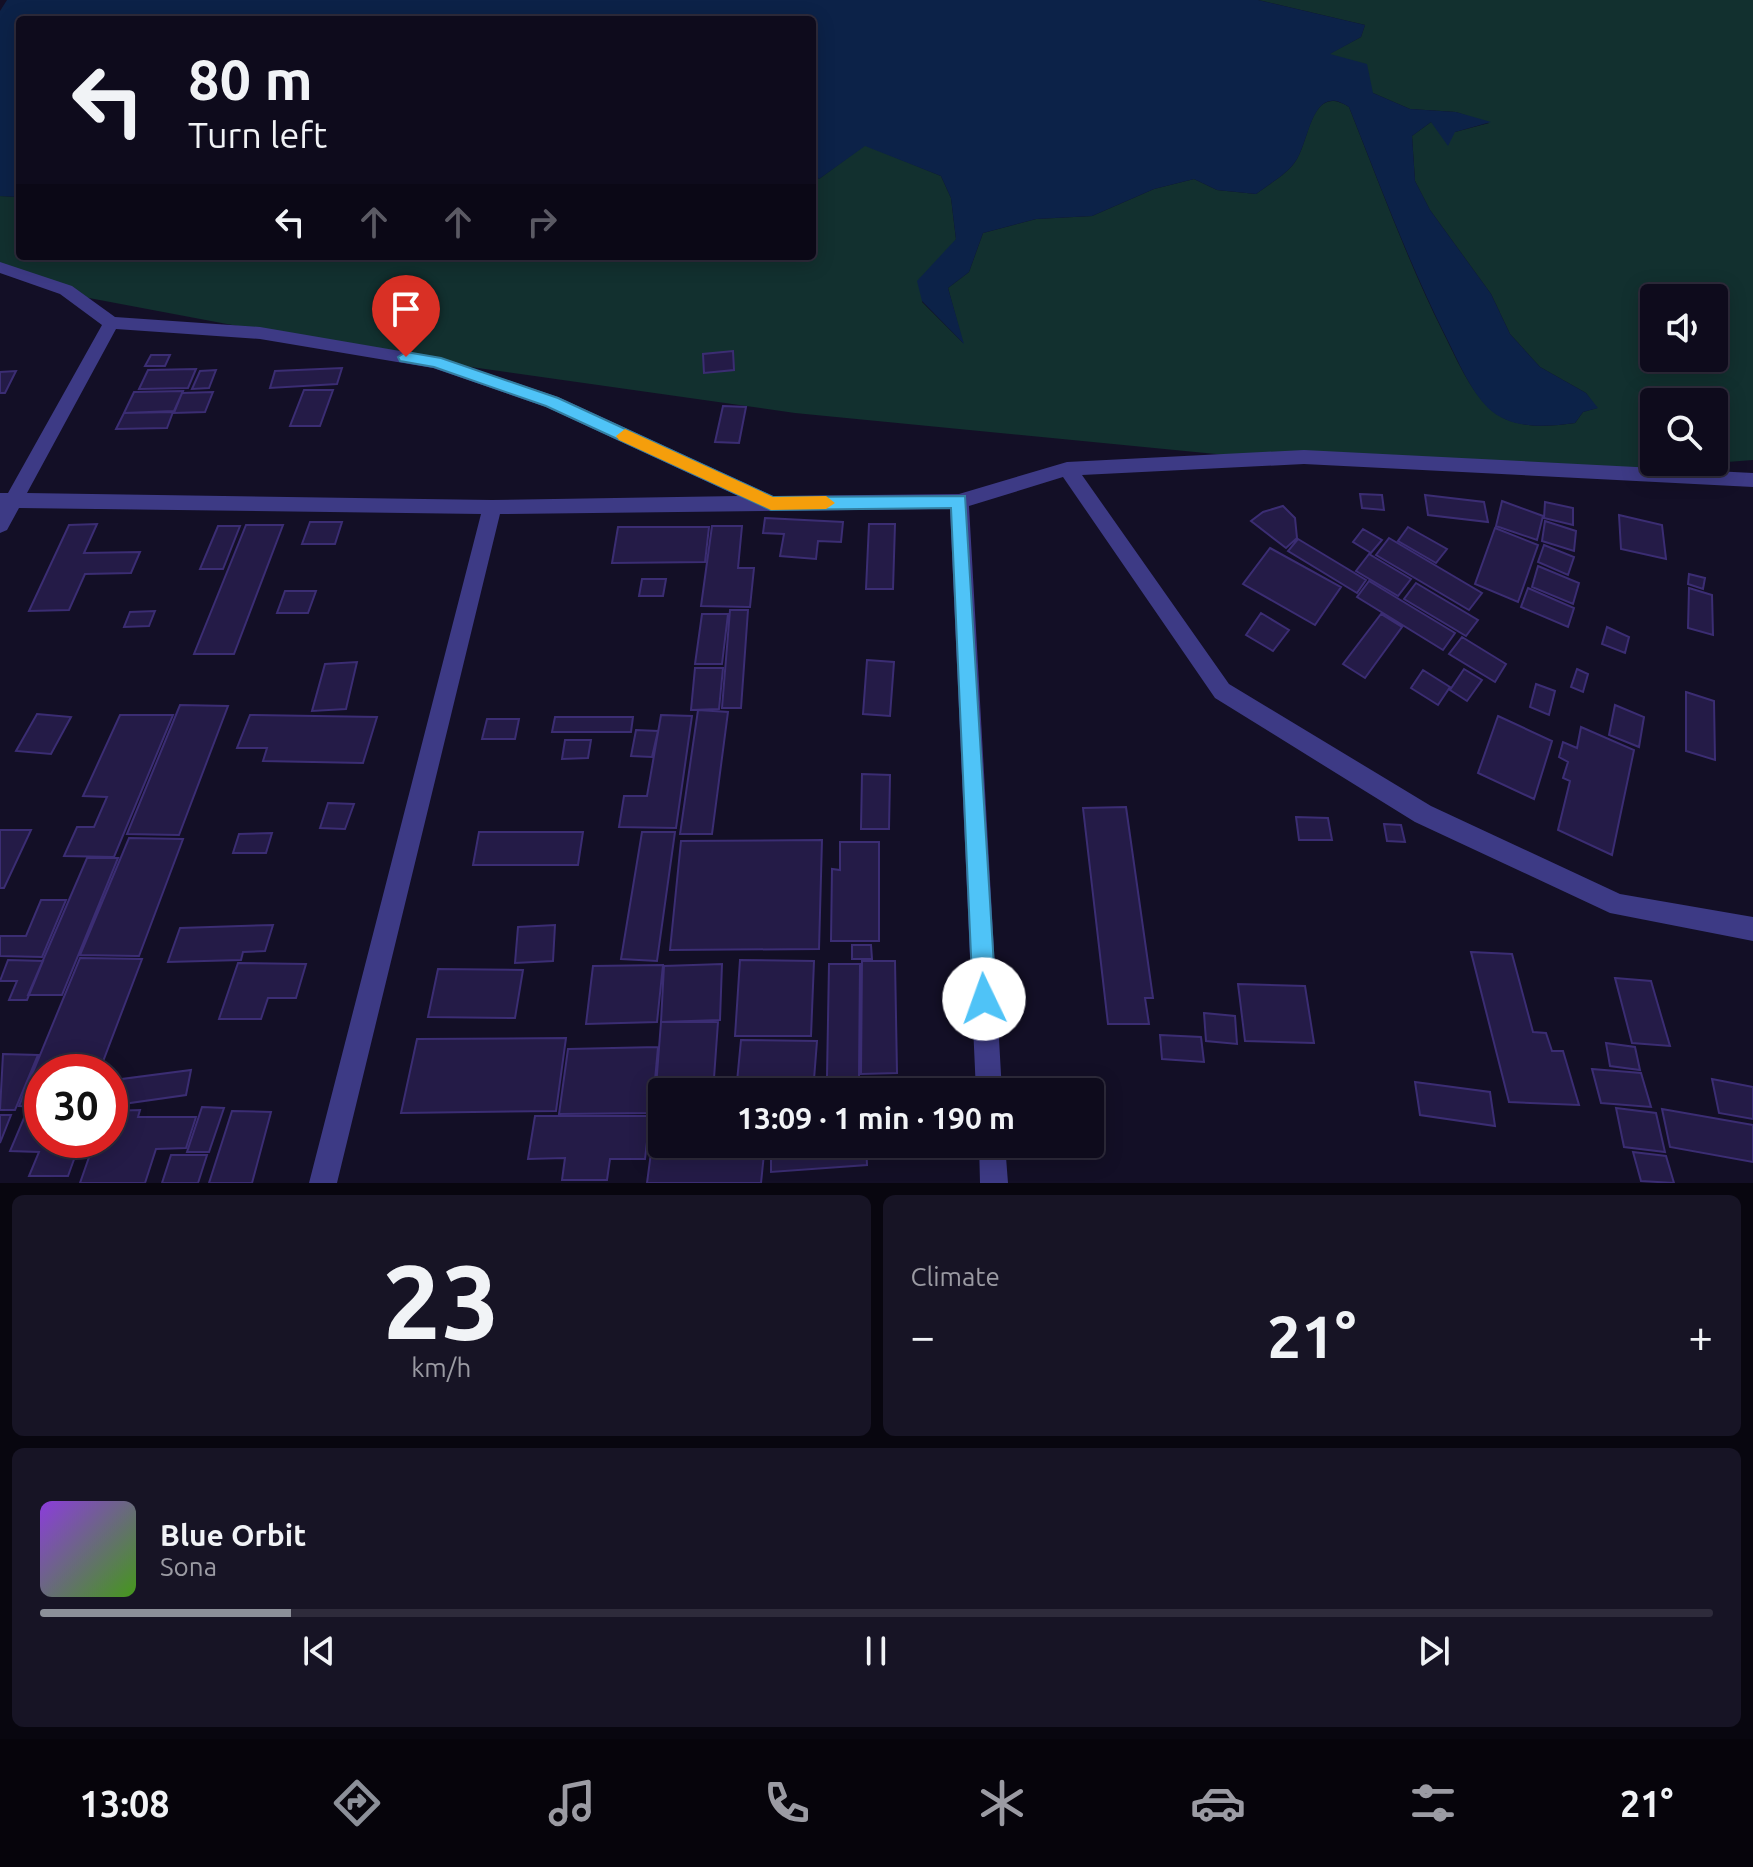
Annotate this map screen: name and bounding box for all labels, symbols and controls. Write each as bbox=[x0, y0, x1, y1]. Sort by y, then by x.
icon: left bbox=[56, 48, 160, 152]
text: 80 m bbox=[188, 48, 313, 111]
text: Turn left bbox=[188, 114, 327, 155]
icon: left bbox=[268, 200, 312, 244]
icon: ahead bbox=[352, 200, 396, 244]
icon: ahead bbox=[436, 200, 480, 244]
icon: right bbox=[520, 200, 564, 244]
pin bbox=[372, 275, 440, 357]
map controls bbox=[1640, 284, 1728, 476]
button: sound bbox=[1640, 284, 1728, 372]
icon: arrive bbox=[384, 287, 428, 331]
button: search bbox=[1640, 388, 1728, 476]
position arrow bbox=[942, 957, 1026, 1041]
speed limit sign: 30 bbox=[24, 1054, 128, 1158]
text: 13:09 · 1 min · 190 m bbox=[737, 1101, 1015, 1135]
text: 23 bbox=[383, 1242, 500, 1359]
text: Climate bbox=[911, 1262, 1000, 1291]
text: 21° bbox=[1267, 1302, 1356, 1369]
text: − bbox=[911, 1311, 935, 1360]
text: + bbox=[1688, 1311, 1713, 1360]
text: km/h bbox=[411, 1353, 471, 1382]
text: Blue Orbit bbox=[160, 1518, 306, 1552]
text: Sona bbox=[160, 1552, 217, 1581]
icon: previous bbox=[297, 1629, 341, 1673]
icon: pause bbox=[854, 1629, 898, 1673]
icon: next bbox=[1412, 1629, 1456, 1673]
icon: directions bbox=[329, 1775, 385, 1831]
icon: music bbox=[544, 1775, 600, 1831]
icon: phone bbox=[759, 1775, 815, 1831]
icon: climate bbox=[974, 1775, 1030, 1831]
icon: car bbox=[1190, 1775, 1246, 1831]
icon: filters bbox=[1405, 1775, 1461, 1831]
text: 13:08 bbox=[80, 1783, 170, 1824]
text: 21° bbox=[1620, 1783, 1673, 1824]

